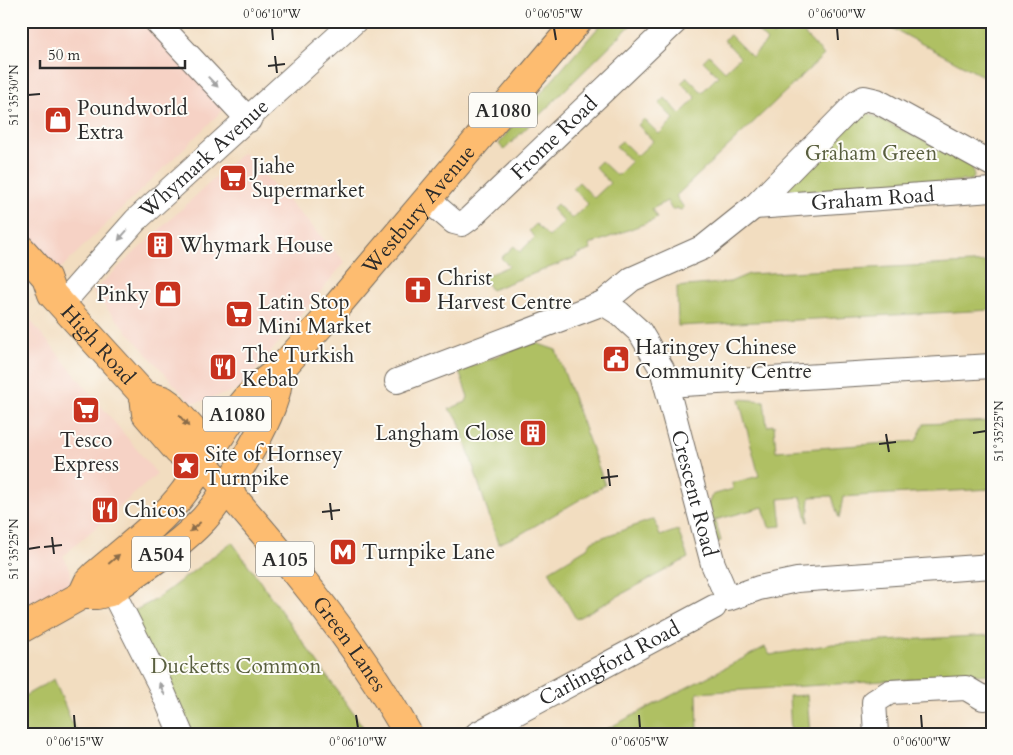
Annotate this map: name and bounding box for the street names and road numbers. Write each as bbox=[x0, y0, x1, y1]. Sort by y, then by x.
street label: Frome Road bbox=[505, 89, 604, 187]
street label: Whymark Avenue bbox=[132, 92, 275, 226]
road number: A1080 bbox=[469, 92, 537, 128]
street label: Westbury Avenue bbox=[355, 139, 482, 282]
street label: Graham Road bbox=[810, 180, 935, 218]
street label: High Road bbox=[54, 299, 142, 391]
road number: A1080 bbox=[203, 396, 271, 432]
street label: Crescent Road bbox=[664, 427, 724, 560]
road number: A504 bbox=[132, 536, 190, 572]
road number: A105 bbox=[256, 542, 314, 576]
street label: Green Lanes bbox=[305, 590, 393, 698]
street label: Carlingford Road bbox=[534, 614, 685, 713]

